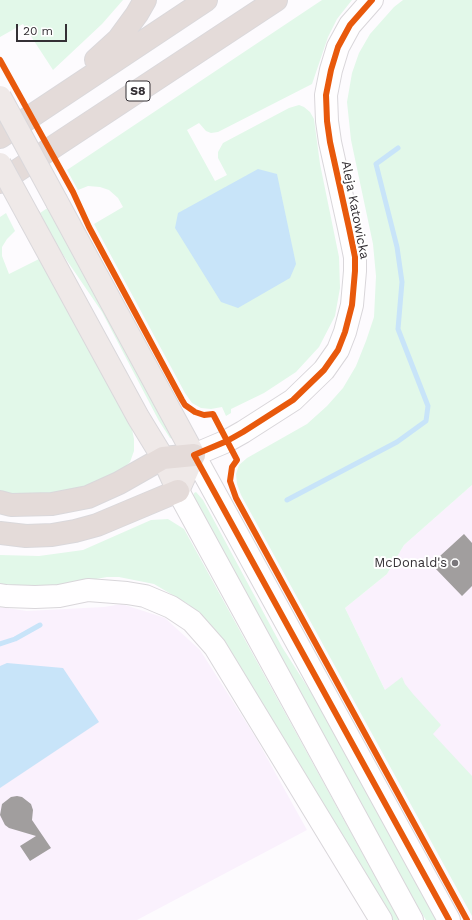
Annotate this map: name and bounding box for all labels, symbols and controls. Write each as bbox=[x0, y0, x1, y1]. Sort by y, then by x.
scale bar bbox=[18, 16, 69, 42]
text: 20 m bbox=[23, 24, 53, 38]
road number: S8 bbox=[126, 81, 150, 101]
street label: Aleja Katowicka bbox=[338, 159, 372, 261]
place label: McDonald's bbox=[374, 555, 447, 571]
marker: McDonald's bbox=[450, 558, 460, 568]

